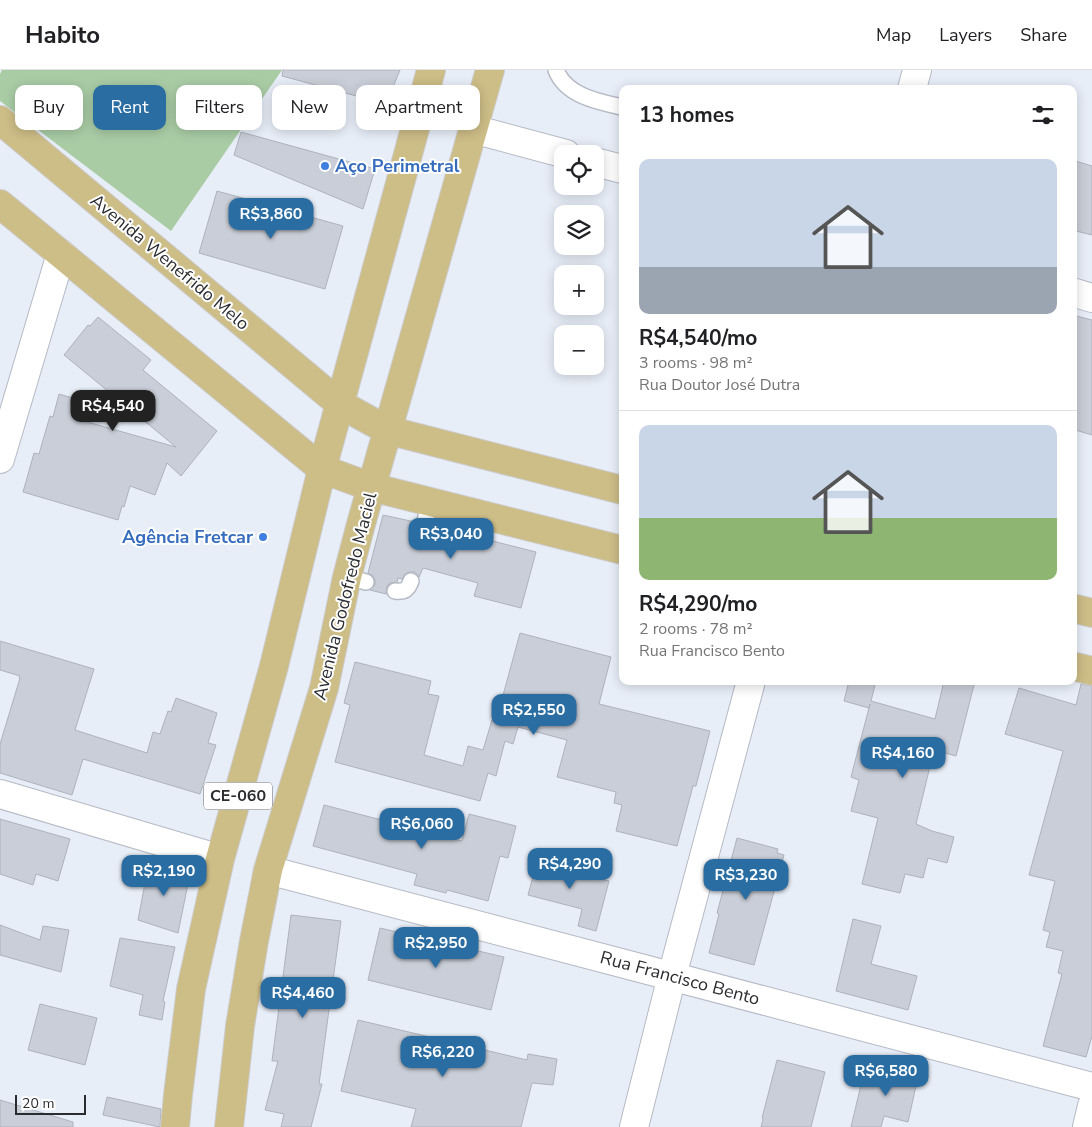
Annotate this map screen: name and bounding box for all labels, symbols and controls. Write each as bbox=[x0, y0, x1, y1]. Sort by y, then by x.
text: Habito bbox=[25, 19, 100, 51]
text: Map bbox=[876, 23, 911, 47]
text: Layers bbox=[939, 23, 992, 47]
text: Share bbox=[1020, 23, 1067, 47]
chip: Buy bbox=[15, 85, 83, 130]
chip: Rent bbox=[93, 85, 166, 130]
chip: Filters bbox=[176, 85, 262, 130]
chip: New bbox=[272, 85, 346, 130]
chip: Apartment bbox=[356, 85, 480, 130]
text: 13 homes bbox=[639, 101, 734, 129]
icon: filters bbox=[1029, 101, 1057, 129]
map controls bbox=[554, 145, 604, 375]
button: locate bbox=[554, 145, 604, 195]
place label: Aço Perimetral bbox=[335, 154, 460, 178]
marker: Aço Perimetral bbox=[319, 160, 331, 172]
street label: Avenida Wenefrido Melo bbox=[85, 188, 255, 336]
icon: home bbox=[803, 192, 893, 282]
pin: R$3,860 bbox=[225, 198, 317, 240]
text: R$3,860 bbox=[240, 203, 302, 225]
button: layers bbox=[554, 205, 604, 255]
button: + bbox=[554, 265, 604, 315]
text: R$4,540/mo bbox=[639, 324, 757, 352]
button: − bbox=[554, 325, 604, 375]
text: 3 rooms · 98 m² bbox=[639, 352, 752, 374]
text: Rua Doutor José Dutra bbox=[639, 374, 800, 396]
pin: R$4,540 bbox=[67, 390, 159, 432]
text: R$4,540 bbox=[82, 395, 144, 417]
icon: home bbox=[803, 457, 893, 547]
street label: Avenida Godofredo Maciel bbox=[308, 489, 383, 702]
pin: R$3,040 bbox=[405, 518, 497, 560]
text: R$3,040 bbox=[420, 523, 482, 545]
place label: Agência Fretcar bbox=[122, 525, 253, 549]
marker: Agência Fretcar bbox=[257, 531, 269, 543]
text: R$4,290/mo bbox=[639, 590, 757, 618]
text: 2 rooms · 78 m² bbox=[639, 618, 752, 640]
text: Rua Francisco Bento bbox=[639, 640, 785, 662]
pin: R$2,550 bbox=[488, 694, 580, 736]
text: R$2,550 bbox=[503, 699, 565, 721]
pin: R$4,160 bbox=[857, 736, 949, 779]
text: R$4,160 bbox=[872, 742, 934, 764]
road number: CE-060 bbox=[204, 782, 272, 809]
pin: R$6,060 bbox=[376, 808, 468, 850]
text: R$6,060 bbox=[391, 813, 453, 835]
pin: R$4,290 bbox=[524, 848, 616, 890]
text: R$4,290 bbox=[539, 853, 601, 875]
pin: R$2,190 bbox=[118, 854, 210, 897]
pin: R$3,230 bbox=[700, 858, 792, 901]
text: R$2,190 bbox=[133, 860, 195, 882]
text: R$3,230 bbox=[715, 864, 777, 886]
pin: R$2,950 bbox=[390, 926, 482, 969]
text: R$2,950 bbox=[405, 932, 467, 954]
street label: Rua Francisco Bento bbox=[598, 945, 762, 1011]
pin: R$4,460 bbox=[257, 976, 349, 1019]
text: R$4,460 bbox=[272, 982, 334, 1004]
pin: R$6,220 bbox=[397, 1036, 489, 1078]
text: R$6,220 bbox=[412, 1041, 474, 1063]
pin: R$6,580 bbox=[840, 1054, 932, 1097]
text: R$6,580 bbox=[855, 1060, 917, 1082]
scale bar bbox=[15, 1092, 86, 1115]
text: 20 m bbox=[22, 1094, 54, 1113]

